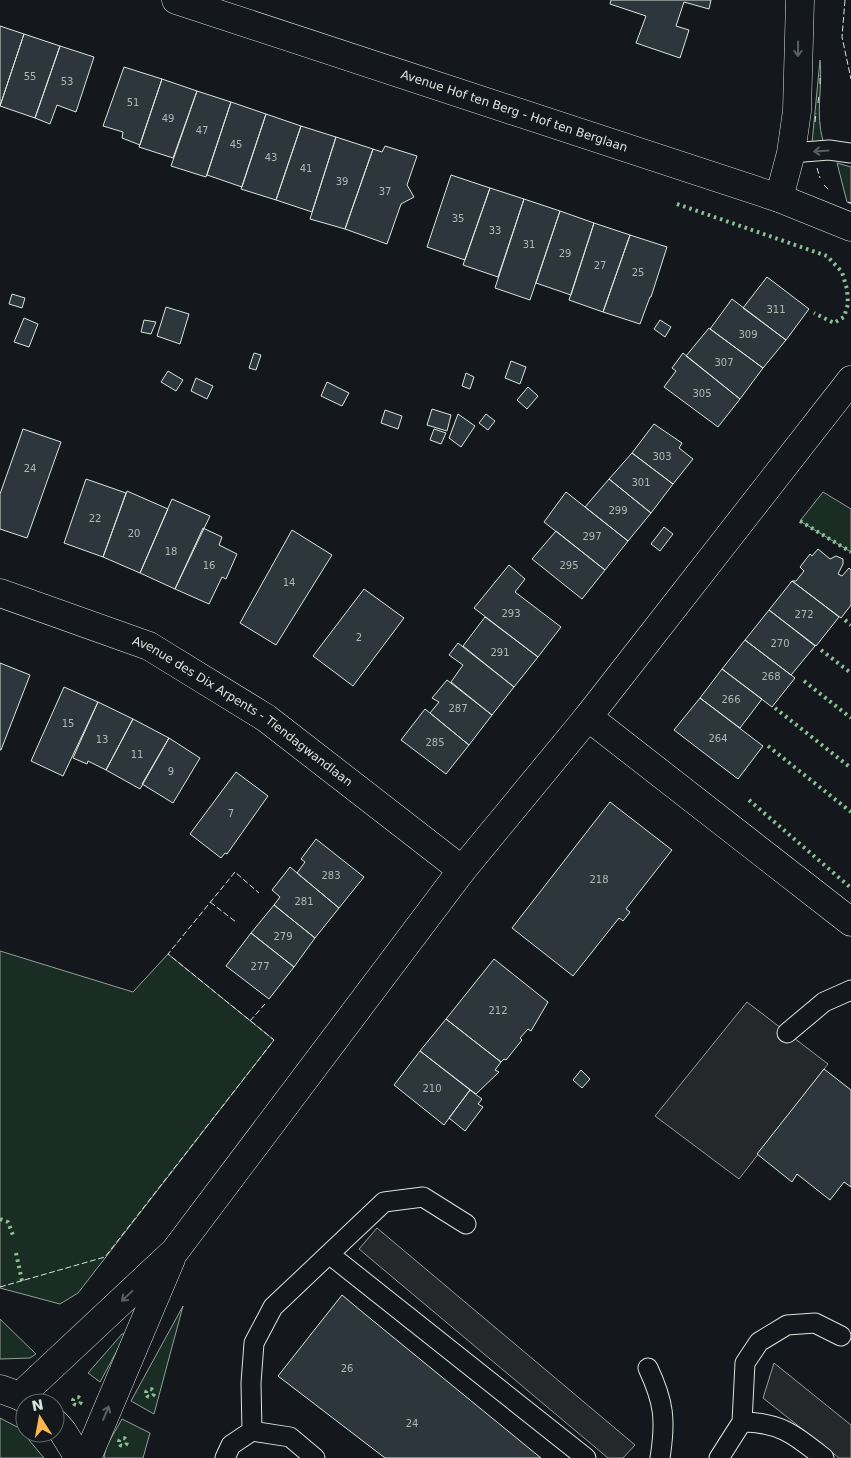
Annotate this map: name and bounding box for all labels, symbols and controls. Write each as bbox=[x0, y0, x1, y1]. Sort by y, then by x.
one-way arrow bbox=[793, 40, 803, 56]
street label: Avenue Hof ten Berg - Hof ten Berglaan bbox=[399, 67, 630, 155]
house number: 55 bbox=[24, 71, 36, 82]
house number: 53 bbox=[61, 76, 73, 87]
house number: 51 bbox=[127, 97, 139, 108]
house number: 49 bbox=[162, 113, 174, 124]
house number: 47 bbox=[196, 125, 208, 136]
house number: 45 bbox=[230, 139, 242, 150]
one-way arrow bbox=[813, 146, 829, 155]
house number: 43 bbox=[265, 152, 277, 163]
house number: 41 bbox=[300, 163, 312, 174]
house number: 39 bbox=[336, 176, 348, 187]
house number: 37 bbox=[379, 186, 391, 197]
house number: 35 bbox=[452, 213, 464, 224]
house number: 33 bbox=[489, 225, 501, 236]
house number: 31 bbox=[523, 239, 535, 250]
house number: 29 bbox=[559, 248, 571, 259]
house number: 27 bbox=[594, 260, 606, 271]
house number: 25 bbox=[632, 267, 644, 278]
house number: 311 bbox=[766, 304, 786, 315]
house number: 309 bbox=[738, 329, 758, 340]
house number: 307 bbox=[714, 357, 734, 368]
house number: 305 bbox=[692, 388, 712, 399]
house number: 303 bbox=[652, 451, 672, 462]
house number: 24 bbox=[24, 463, 36, 474]
house number: 301 bbox=[631, 477, 651, 488]
house number: 299 bbox=[608, 505, 628, 516]
house number: 22 bbox=[89, 513, 101, 524]
house number: 20 bbox=[128, 528, 140, 539]
house number: 297 bbox=[582, 531, 602, 542]
house number: 18 bbox=[165, 546, 177, 557]
house number: 16 bbox=[203, 560, 215, 571]
house number: 295 bbox=[559, 560, 579, 571]
house number: 14 bbox=[283, 577, 295, 588]
house number: 293 bbox=[501, 608, 521, 619]
house number: 272 bbox=[794, 609, 814, 620]
house number: 2 bbox=[356, 632, 362, 643]
street label: Avenue des Dix Arpents - Tiendagwandlaan bbox=[131, 634, 355, 789]
house number: 270 bbox=[770, 638, 790, 649]
house number: 291 bbox=[490, 647, 510, 658]
house number: 268 bbox=[761, 671, 781, 682]
house number: 266 bbox=[721, 694, 741, 705]
house number: 287 bbox=[448, 703, 468, 714]
house number: 15 bbox=[62, 718, 74, 729]
house number: 264 bbox=[708, 733, 728, 744]
house number: 13 bbox=[96, 734, 108, 745]
house number: 285 bbox=[425, 737, 445, 748]
house number: 11 bbox=[131, 749, 143, 760]
house number: 9 bbox=[168, 766, 174, 777]
house number: 7 bbox=[228, 808, 234, 819]
house number: 283 bbox=[321, 870, 341, 881]
house number: 218 bbox=[589, 874, 609, 885]
house number: 281 bbox=[294, 896, 314, 907]
house number: 279 bbox=[273, 931, 293, 942]
house number: 277 bbox=[250, 961, 270, 972]
house number: 212 bbox=[488, 1005, 508, 1016]
house number: 210 bbox=[422, 1083, 442, 1094]
one-way arrow bbox=[120, 1290, 133, 1302]
house number: 26 bbox=[341, 1363, 353, 1374]
north arrow bbox=[15, 1393, 65, 1443]
text: N bbox=[30, 1396, 45, 1414]
one-way arrow bbox=[102, 1406, 112, 1421]
house number: 24 bbox=[406, 1418, 418, 1429]

